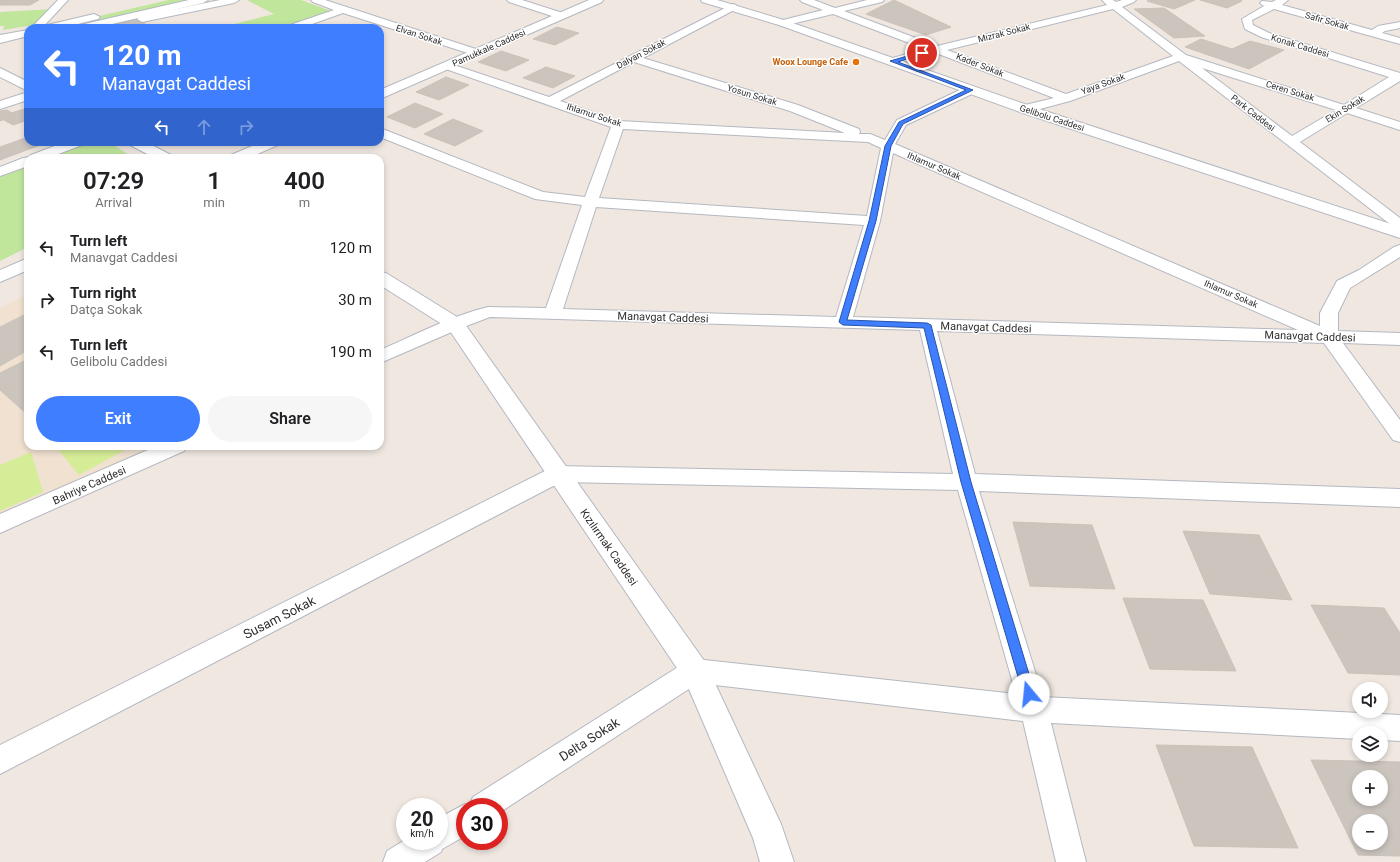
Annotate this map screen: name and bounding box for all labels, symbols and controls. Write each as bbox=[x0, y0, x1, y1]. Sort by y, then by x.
street label: Safir Sokak bbox=[1304, 10, 1350, 32]
street label: Mızrak Sokak bbox=[977, 22, 1032, 44]
street label: Elvan Sokak bbox=[395, 23, 444, 47]
street label: Pamukkale Caddesi bbox=[451, 27, 527, 69]
street label: Konak Caddesi bbox=[1270, 32, 1330, 60]
pin bbox=[905, 36, 939, 70]
street label: Dalyan Sokak bbox=[615, 37, 668, 71]
text: 120 m bbox=[102, 39, 181, 72]
icon: left bbox=[36, 40, 88, 92]
icon: arrive bbox=[911, 42, 933, 64]
street label: Kader Sokak bbox=[955, 51, 1006, 79]
place label: Woox Lounge Cafe bbox=[772, 57, 848, 67]
marker: Woox Lounge Cafe bbox=[851, 57, 861, 67]
street label: Yaya Sokak bbox=[1080, 71, 1127, 97]
text: Manavgat Caddesi bbox=[102, 73, 251, 94]
street label: Ceren Sokak bbox=[1265, 79, 1316, 103]
street label: Yosun Sokak bbox=[726, 83, 779, 107]
street label: Park Caddesi bbox=[1229, 93, 1277, 133]
street label: Ekin Sokak bbox=[1324, 93, 1367, 125]
street label: Ihlamur Sokak bbox=[565, 101, 623, 129]
street label: Gelibolu Caddesi bbox=[1018, 103, 1086, 133]
icon: left bbox=[151, 116, 173, 138]
icon: ahead bbox=[193, 116, 215, 138]
icon: right bbox=[235, 116, 257, 138]
street label: Ihlamur Sokak bbox=[906, 150, 963, 182]
text: 07:29 bbox=[83, 167, 144, 195]
text: 1 bbox=[207, 167, 221, 195]
text: 400 bbox=[284, 167, 325, 195]
text: Arrival bbox=[95, 195, 132, 210]
text: min bbox=[203, 195, 225, 210]
text: m bbox=[299, 195, 310, 210]
text: Turn left bbox=[70, 232, 127, 250]
icon: left bbox=[36, 237, 58, 259]
text: 120 m bbox=[330, 239, 372, 257]
text: Manavgat Caddesi bbox=[70, 250, 178, 265]
street label: Ihlamur Sokak bbox=[1203, 278, 1260, 310]
text: Turn right bbox=[70, 284, 136, 302]
icon: right bbox=[36, 289, 58, 311]
text: 30 m bbox=[338, 291, 372, 309]
text: Datça Sokak bbox=[70, 302, 142, 317]
street label: Manavgat Caddesi bbox=[617, 309, 709, 326]
street label: Manavgat Caddesi bbox=[940, 319, 1032, 336]
street label: Manavgat Caddesi bbox=[1264, 328, 1356, 345]
text: Turn left bbox=[70, 336, 127, 354]
icon: left bbox=[36, 341, 58, 363]
text: 190 m bbox=[330, 343, 372, 361]
text: Gelibolu Caddesi bbox=[70, 354, 167, 369]
button: Exit bbox=[36, 396, 200, 442]
button: Share bbox=[208, 396, 372, 442]
street label: Bahriye Caddesi bbox=[51, 464, 128, 507]
street label: Kızılırmak Caddesi bbox=[577, 506, 640, 588]
street label: Susam Sokak bbox=[241, 593, 318, 642]
position arrow bbox=[1008, 673, 1050, 715]
map controls bbox=[1352, 682, 1388, 850]
button: sound bbox=[1352, 682, 1388, 718]
street label: Delta Sokak bbox=[556, 714, 622, 764]
button: layers bbox=[1352, 726, 1388, 762]
button: + bbox=[1352, 770, 1388, 806]
speed limit sign: 30 bbox=[456, 798, 508, 850]
text: 20 bbox=[411, 807, 433, 831]
button: − bbox=[1352, 814, 1388, 850]
text: km/h bbox=[410, 828, 434, 839]

